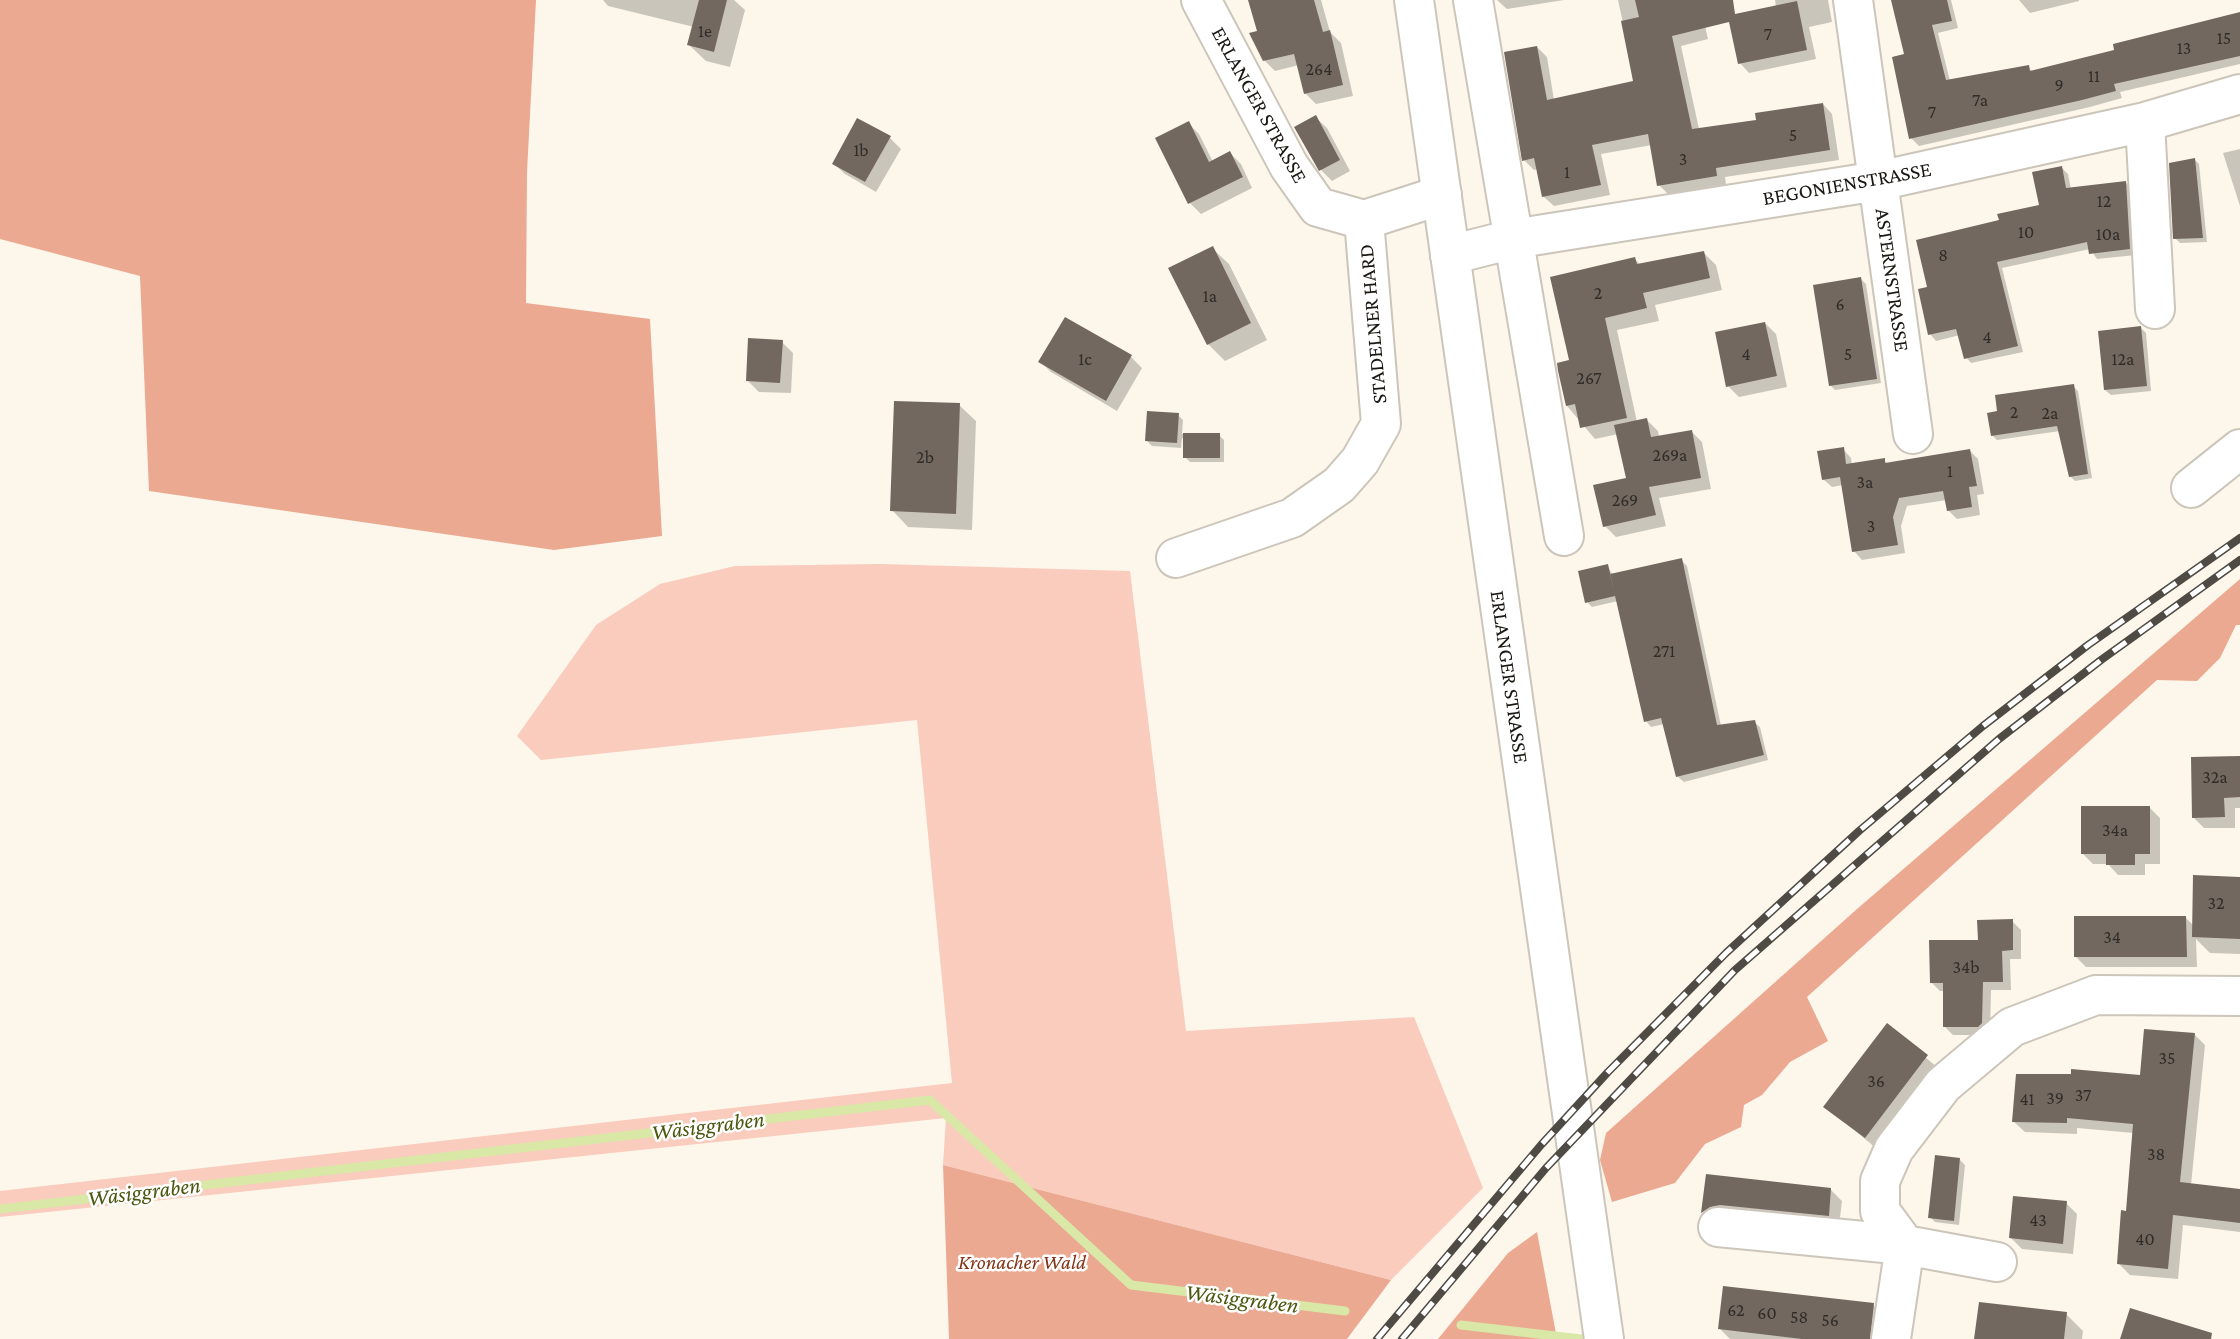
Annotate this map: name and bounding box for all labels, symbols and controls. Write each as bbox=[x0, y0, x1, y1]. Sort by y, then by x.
house number: 1e bbox=[698, 20, 712, 42]
street label: ERLANGER STRASSE bbox=[1206, 23, 1312, 187]
house number: 7 bbox=[1764, 23, 1772, 45]
house number: 15 bbox=[2217, 27, 2231, 49]
house number: 13 bbox=[2177, 37, 2191, 59]
house number: 264 bbox=[1306, 58, 1332, 80]
house number: 11 bbox=[2088, 65, 2100, 87]
house number: 9 bbox=[2054, 74, 2064, 96]
house number: 7a bbox=[1972, 89, 1988, 111]
house number: 7 bbox=[1928, 101, 1936, 123]
house number: 5 bbox=[1789, 124, 1797, 146]
house number: 1b bbox=[853, 139, 869, 161]
house number: 3 bbox=[1679, 148, 1687, 170]
street label: BEGONIENSTRASSE bbox=[1761, 157, 1933, 211]
house number: 1 bbox=[1564, 161, 1570, 183]
house number: 12 bbox=[2097, 190, 2111, 212]
street label: ASTERNSTRASSE bbox=[1869, 207, 1915, 353]
house number: 10 bbox=[2018, 221, 2034, 243]
house number: 10a bbox=[2096, 223, 2120, 245]
street label: STADELNER HARD bbox=[1353, 243, 1393, 405]
house number: 8 bbox=[1938, 244, 1948, 266]
house number: 2 bbox=[1594, 282, 1602, 304]
house number: 1a bbox=[1203, 285, 1217, 307]
house number: 6 bbox=[1835, 293, 1845, 315]
house number: 4 bbox=[1982, 326, 1992, 348]
house number: 4 bbox=[1741, 343, 1751, 365]
house number: 5 bbox=[1844, 343, 1852, 365]
house number: 1c bbox=[1078, 348, 1092, 370]
house number: 12a bbox=[2112, 348, 2134, 370]
house number: 267 bbox=[1576, 367, 1602, 389]
house number: 2 bbox=[2010, 401, 2018, 423]
house number: 2a bbox=[2042, 402, 2058, 424]
house number: 269a bbox=[1653, 444, 1687, 466]
house number: 2b bbox=[916, 446, 934, 468]
house number: 1 bbox=[1947, 460, 1953, 482]
house number: 3a bbox=[1857, 471, 1873, 493]
house number: 269 bbox=[1612, 489, 1638, 511]
house number: 3 bbox=[1867, 515, 1875, 537]
street label: ERLANGER STRASSE bbox=[1484, 589, 1534, 765]
house number: 271 bbox=[1653, 640, 1675, 662]
house number: 32a bbox=[2202, 766, 2228, 788]
house number: 34a bbox=[2102, 819, 2128, 841]
house number: 32 bbox=[2207, 892, 2225, 914]
house number: 34 bbox=[2103, 926, 2121, 948]
house number: 34b bbox=[1953, 956, 1979, 978]
house number: 35 bbox=[2158, 1047, 2176, 1069]
house number: 36 bbox=[1867, 1070, 1885, 1092]
house number: 37 bbox=[2075, 1084, 2091, 1106]
house number: 39 bbox=[2046, 1087, 2064, 1109]
house number: 41 bbox=[2019, 1088, 2035, 1110]
water label: Wäsiggraben bbox=[650, 1105, 766, 1147]
house number: 38 bbox=[2147, 1143, 2165, 1165]
water label: Wäsiggraben bbox=[86, 1171, 202, 1213]
house number: 43 bbox=[2029, 1209, 2047, 1231]
house number: 40 bbox=[2135, 1228, 2155, 1250]
park label: Kronacher Wald bbox=[958, 1250, 1086, 1276]
water label: Wäsiggraben bbox=[1184, 1278, 1300, 1320]
house number: 62 bbox=[1727, 1299, 1745, 1321]
house number: 60 bbox=[1757, 1302, 1777, 1324]
house number: 58 bbox=[1790, 1306, 1808, 1328]
house number: 56 bbox=[1821, 1309, 1839, 1331]

